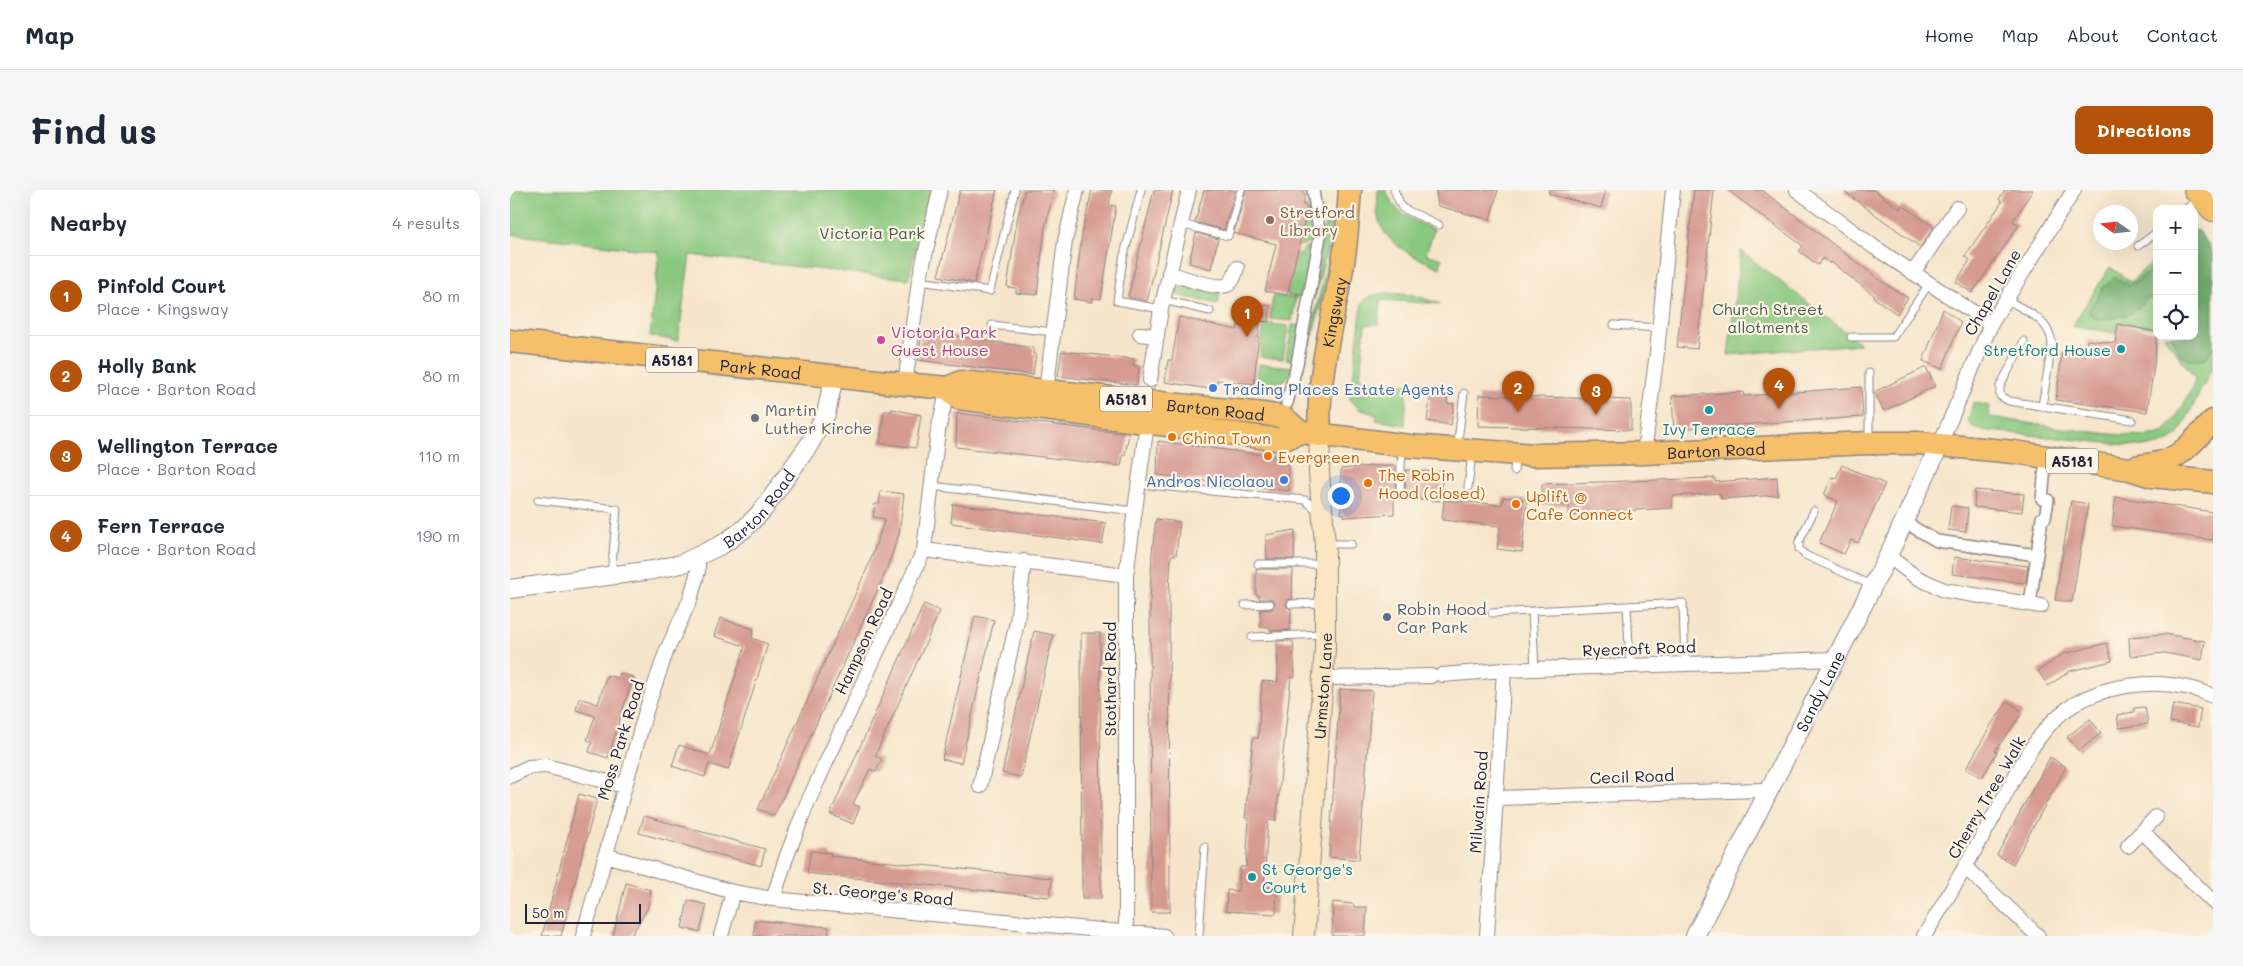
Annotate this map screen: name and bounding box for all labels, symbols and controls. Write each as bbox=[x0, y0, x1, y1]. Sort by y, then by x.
text: Map bbox=[25, 19, 74, 50]
text: Home bbox=[1925, 23, 1974, 47]
text: Map bbox=[2002, 23, 2038, 47]
text: About bbox=[2066, 23, 2119, 47]
text: Contact bbox=[2147, 23, 2218, 47]
button: Directions bbox=[2075, 106, 2213, 154]
text: Find us bbox=[30, 107, 157, 153]
place label: Stretford Library bbox=[1280, 201, 1355, 240]
north arrow bbox=[2093, 205, 2138, 250]
map controls bbox=[2153, 205, 2198, 340]
button: + bbox=[2153, 205, 2198, 250]
text: Nearby bbox=[50, 209, 127, 236]
text: 4 results bbox=[392, 212, 460, 233]
marker: Stretford Library bbox=[1264, 214, 1276, 226]
park label: Victoria Park bbox=[819, 222, 925, 243]
street label: Chapel Lane bbox=[1959, 245, 2025, 339]
button: − bbox=[2153, 250, 2198, 295]
text: Pinfold Court bbox=[97, 273, 226, 298]
street label: Kingsway bbox=[1316, 275, 1351, 349]
text: 1 bbox=[62, 285, 70, 306]
text: 80 m bbox=[423, 285, 460, 306]
button: locate bbox=[2153, 295, 2198, 340]
pin: 1 bbox=[1231, 296, 1263, 337]
text: Place · Kingsway bbox=[97, 298, 229, 319]
park label: Church Street allotments bbox=[1712, 298, 1824, 337]
place label: Victoria Park Guest House bbox=[891, 321, 996, 360]
marker: Victoria Park Guest House bbox=[875, 334, 887, 346]
place label: Stretford House bbox=[1984, 339, 2111, 360]
marker: Stretford House bbox=[2115, 343, 2127, 355]
road number: A5181 bbox=[646, 348, 698, 372]
text: Holly Bank bbox=[97, 353, 197, 378]
street label: Park Road bbox=[719, 353, 802, 383]
text: 2 bbox=[62, 365, 70, 386]
text: 80 m bbox=[423, 365, 460, 386]
pin: 4 bbox=[1763, 368, 1795, 409]
pin: 2 bbox=[1502, 371, 1534, 412]
pin: 3 bbox=[1580, 374, 1612, 415]
text: Place · Barton Road bbox=[97, 378, 256, 399]
place label: Trading Places Estate Agents bbox=[1223, 378, 1454, 399]
marker: Trading Places Estate Agents bbox=[1207, 382, 1219, 394]
road number: A5181 bbox=[1100, 386, 1152, 412]
street label: Barton Road bbox=[1166, 393, 1266, 425]
place label: Martin Luther Kirche bbox=[765, 399, 872, 438]
marker: Ivy Terrace bbox=[1703, 404, 1715, 416]
marker: Martin Luther Kirche bbox=[749, 412, 761, 424]
place label: Ivy Terrace bbox=[1662, 418, 1756, 439]
place label: China Town bbox=[1182, 427, 1271, 448]
marker: China Town bbox=[1166, 431, 1178, 443]
text: Wellington Terrace bbox=[97, 433, 278, 458]
street label: Barton Road bbox=[1667, 437, 1766, 462]
text: 3 bbox=[61, 445, 71, 466]
text: 110 m bbox=[418, 445, 460, 466]
place label: Evergreen bbox=[1278, 446, 1360, 467]
road number: A5181 bbox=[2046, 448, 2098, 474]
marker: Evergreen bbox=[1262, 450, 1274, 462]
text: Place · Barton Road bbox=[97, 458, 256, 479]
place label: The Robin Hood (closed) bbox=[1378, 464, 1485, 503]
street label: Barton Road bbox=[718, 465, 799, 552]
place label: Andros Nicolaou bbox=[1146, 470, 1274, 491]
marker: Andros Nicolaou bbox=[1278, 474, 1290, 486]
marker: The Robin Hood (closed) bbox=[1362, 477, 1374, 489]
your location bbox=[1328, 483, 1354, 509]
place label: Uplift @ Cafe Connect bbox=[1526, 485, 1634, 524]
marker: Uplift @ Cafe Connect bbox=[1510, 498, 1522, 510]
text: Fern Terrace bbox=[97, 513, 225, 538]
text: 4 bbox=[61, 525, 71, 546]
text: 190 m bbox=[416, 525, 460, 546]
text: Place · Barton Road bbox=[97, 538, 256, 559]
street label: Hampson Road bbox=[829, 584, 897, 698]
place label: Robin Hood Car Park bbox=[1397, 598, 1486, 637]
marker: Robin Hood Car Park bbox=[1381, 611, 1393, 623]
street label: Stothard Road bbox=[1099, 622, 1120, 736]
street label: Urmston Lane bbox=[1308, 632, 1336, 740]
street label: Ryecroft Road bbox=[1582, 636, 1696, 660]
street label: Sandy Lane bbox=[1790, 647, 1849, 735]
street label: Moss Park Road bbox=[592, 678, 648, 802]
street label: Cherry Tree Walk bbox=[1942, 732, 2030, 862]
street label: Milwain Road bbox=[1464, 750, 1492, 854]
street label: Cecil Road bbox=[1589, 764, 1675, 788]
place label: St George's Court bbox=[1262, 858, 1353, 897]
marker: St George's Court bbox=[1246, 871, 1258, 883]
street label: St. George's Road bbox=[812, 876, 954, 910]
scale bar bbox=[525, 901, 641, 924]
text: 50 m bbox=[532, 903, 564, 922]

